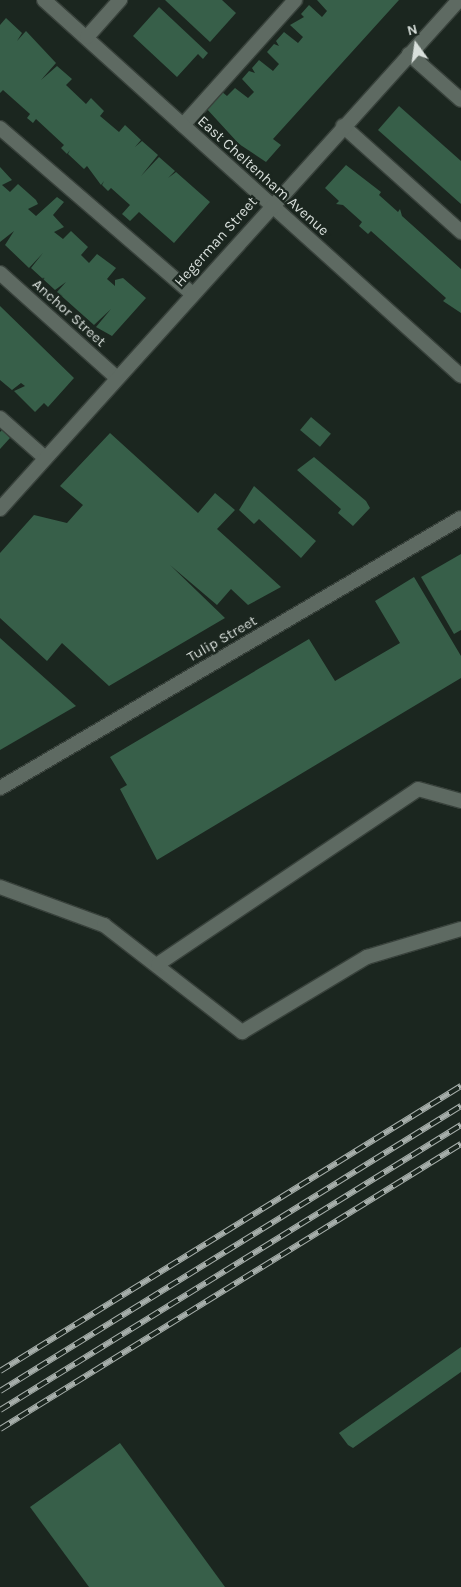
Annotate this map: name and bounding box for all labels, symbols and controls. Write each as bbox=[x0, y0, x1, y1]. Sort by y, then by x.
north arrow bbox=[391, 20, 441, 70]
text: N bbox=[405, 20, 419, 39]
street label: East Cheltenham Avenue bbox=[194, 112, 332, 240]
street label: Hegerman Street bbox=[171, 193, 261, 291]
street label: Anchor Street bbox=[28, 275, 110, 351]
street label: Tulip Street bbox=[184, 612, 260, 666]

